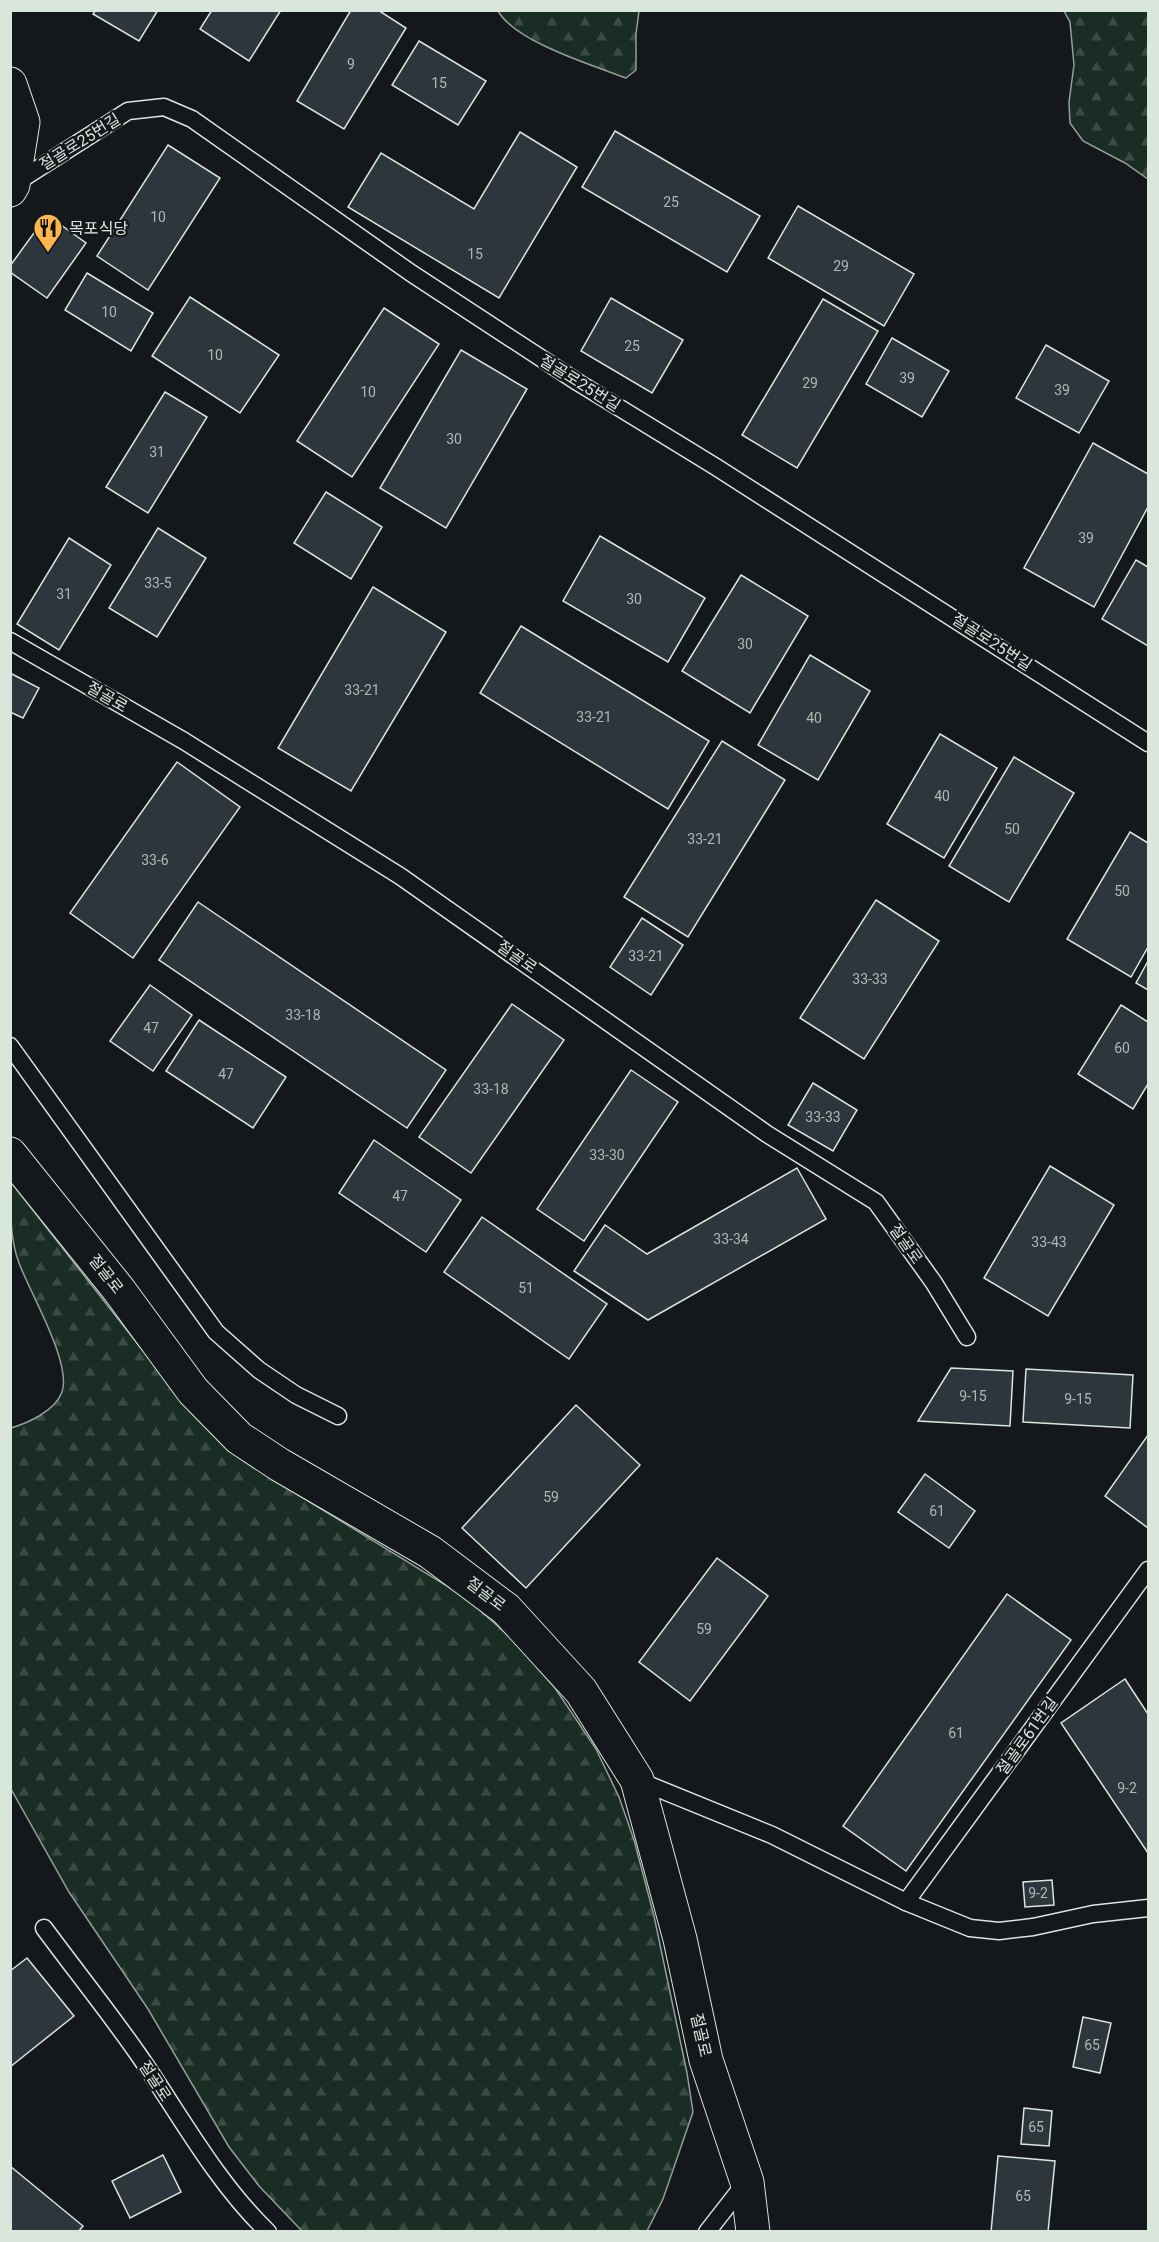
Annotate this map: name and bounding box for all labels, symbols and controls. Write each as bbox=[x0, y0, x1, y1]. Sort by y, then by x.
house number: 9 bbox=[347, 56, 355, 72]
house number: 15 bbox=[431, 75, 447, 91]
street label: 절골로25번길 bbox=[36, 110, 124, 174]
house number: 25 bbox=[663, 194, 679, 210]
house number: 10 bbox=[150, 209, 166, 225]
restaurant icon: 목포식당 bbox=[32, 212, 64, 254]
place label: 목포식당 bbox=[69, 219, 128, 238]
house number: 15 bbox=[467, 246, 483, 262]
house number: 29 bbox=[833, 258, 849, 274]
house number: 10 bbox=[101, 304, 117, 320]
house number: 25 bbox=[624, 338, 640, 354]
house number: 10 bbox=[207, 347, 223, 363]
street label: 절골로25번길 bbox=[536, 351, 624, 415]
house number: 39 bbox=[899, 370, 915, 386]
house number: 29 bbox=[802, 375, 818, 391]
house number: 39 bbox=[1054, 382, 1070, 398]
house number: 10 bbox=[360, 384, 376, 400]
house number: 30 bbox=[446, 431, 462, 447]
house number: 31 bbox=[149, 444, 165, 460]
house number: 39 bbox=[1078, 530, 1094, 546]
house number: 33-5 bbox=[144, 575, 172, 591]
house number: 31 bbox=[56, 586, 72, 602]
house number: 30 bbox=[626, 591, 642, 607]
street label: 절골로25번길 bbox=[948, 609, 1036, 675]
house number: 30 bbox=[737, 636, 753, 652]
street label: 절골로 bbox=[83, 678, 131, 716]
house number: 33-21 bbox=[344, 682, 380, 698]
house number: 33-21 bbox=[576, 709, 612, 725]
house number: 40 bbox=[806, 710, 822, 726]
house number: 40 bbox=[934, 788, 950, 804]
house number: 50 bbox=[1004, 821, 1020, 837]
house number: 33-21 bbox=[687, 831, 723, 847]
house number: 33-6 bbox=[141, 852, 169, 868]
house number: 50 bbox=[1114, 883, 1130, 899]
street label: 절골로 bbox=[493, 937, 541, 978]
house number: 33-21 bbox=[628, 948, 664, 964]
house number: 33-33 bbox=[852, 971, 888, 987]
house number: 33-18 bbox=[285, 1007, 321, 1023]
house number: 47 bbox=[143, 1020, 159, 1036]
house number: 60 bbox=[1114, 1040, 1130, 1056]
house number: 47 bbox=[218, 1066, 234, 1082]
house number: 33-18 bbox=[473, 1081, 509, 1097]
house number: 33-33 bbox=[805, 1109, 841, 1125]
house number: 33-30 bbox=[589, 1147, 625, 1163]
house number: 47 bbox=[392, 1188, 408, 1204]
street label: 절골로 bbox=[886, 1220, 927, 1268]
house number: 33-34 bbox=[713, 1231, 749, 1247]
house number: 33-43 bbox=[1031, 1234, 1067, 1250]
street label: 절골로 bbox=[85, 1251, 127, 1297]
house number: 51 bbox=[518, 1280, 534, 1296]
house number: 9-15 bbox=[959, 1388, 987, 1404]
house number: 9-15 bbox=[1064, 1391, 1092, 1407]
house number: 59 bbox=[543, 1489, 559, 1505]
house number: 61 bbox=[929, 1503, 945, 1519]
street label: 절골로 bbox=[463, 1573, 510, 1615]
house number: 59 bbox=[696, 1621, 712, 1637]
street label: 절골로61번길 bbox=[992, 1693, 1062, 1779]
house number: 61 bbox=[948, 1725, 964, 1741]
house number: 9-2 bbox=[1117, 1780, 1137, 1796]
house number: 9-2 bbox=[1028, 1885, 1048, 1901]
street label: 절골로 bbox=[687, 2011, 715, 2059]
house number: 65 bbox=[1084, 2037, 1100, 2053]
street label: 절골로 bbox=[135, 2057, 175, 2105]
house number: 65 bbox=[1028, 2119, 1044, 2135]
house number: 65 bbox=[1015, 2188, 1031, 2204]

